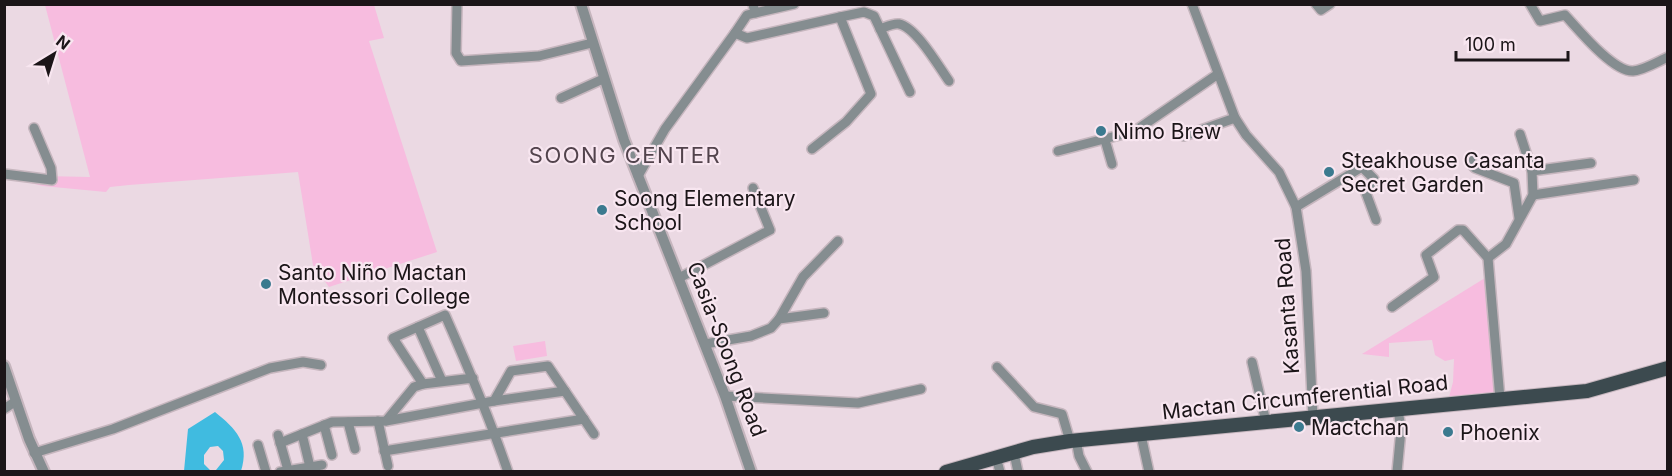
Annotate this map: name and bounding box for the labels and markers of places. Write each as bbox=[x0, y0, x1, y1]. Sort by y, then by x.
place label: Nimo Brew bbox=[1113, 119, 1221, 144]
marker: Nimo Brew bbox=[1094, 124, 1108, 138]
place label: Steakhouse Casanta Secret Garden bbox=[1341, 148, 1545, 197]
marker: Steakhouse Casanta Secret Garden bbox=[1322, 165, 1336, 179]
place label: Soong Elementary School bbox=[614, 186, 796, 235]
marker: Soong Elementary School bbox=[595, 203, 609, 217]
place label: Santo Niño Mactan Montessori College bbox=[278, 260, 470, 309]
marker: Santo Niño Mactan Montessori College bbox=[259, 277, 273, 291]
place label: Mactchan bbox=[1311, 415, 1409, 440]
marker: Mactchan bbox=[1292, 420, 1306, 434]
place label: Phoenix bbox=[1460, 420, 1540, 445]
marker: Phoenix bbox=[1441, 425, 1455, 439]

